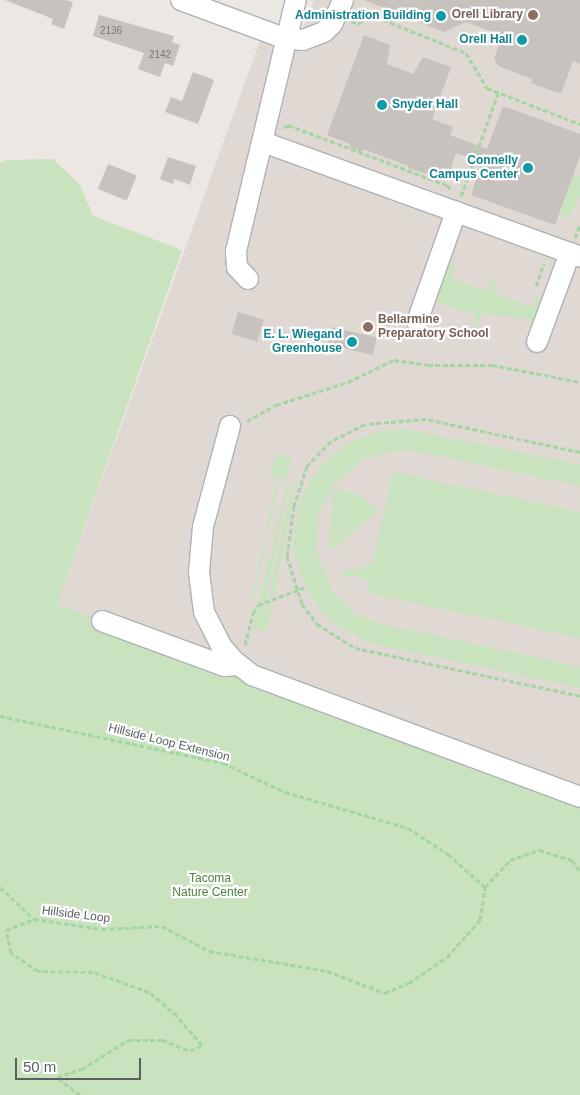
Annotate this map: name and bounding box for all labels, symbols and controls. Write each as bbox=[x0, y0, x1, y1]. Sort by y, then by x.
place label: Orell Library bbox=[452, 8, 523, 22]
place label: Administration Building bbox=[295, 9, 431, 23]
marker: Orell Library bbox=[527, 9, 539, 21]
marker: Administration Building bbox=[435, 10, 447, 22]
house number: 2136 bbox=[100, 25, 122, 37]
place label: Orell Hall bbox=[459, 33, 512, 47]
marker: Orell Hall bbox=[516, 34, 528, 46]
house number: 2142 bbox=[149, 49, 171, 61]
place label: Snyder Hall bbox=[392, 98, 458, 112]
marker: Snyder Hall bbox=[376, 99, 388, 111]
place label: Connelly Campus Center bbox=[429, 154, 518, 182]
marker: Connelly Campus Center bbox=[522, 162, 534, 174]
place label: Bellarmine Preparatory School bbox=[378, 313, 489, 341]
marker: Bellarmine Preparatory School bbox=[362, 321, 374, 333]
place label: E. L. Wiegand Greenhouse bbox=[263, 328, 342, 356]
marker: E. L. Wiegand Greenhouse bbox=[346, 336, 358, 348]
street label: Hillside Loop Extension bbox=[107, 721, 231, 765]
park label: Tacoma Nature Center bbox=[172, 872, 248, 900]
street label: Hillside Loop bbox=[41, 904, 111, 926]
scale bar bbox=[18, 1048, 144, 1080]
text: 50 m bbox=[23, 1058, 56, 1075]

